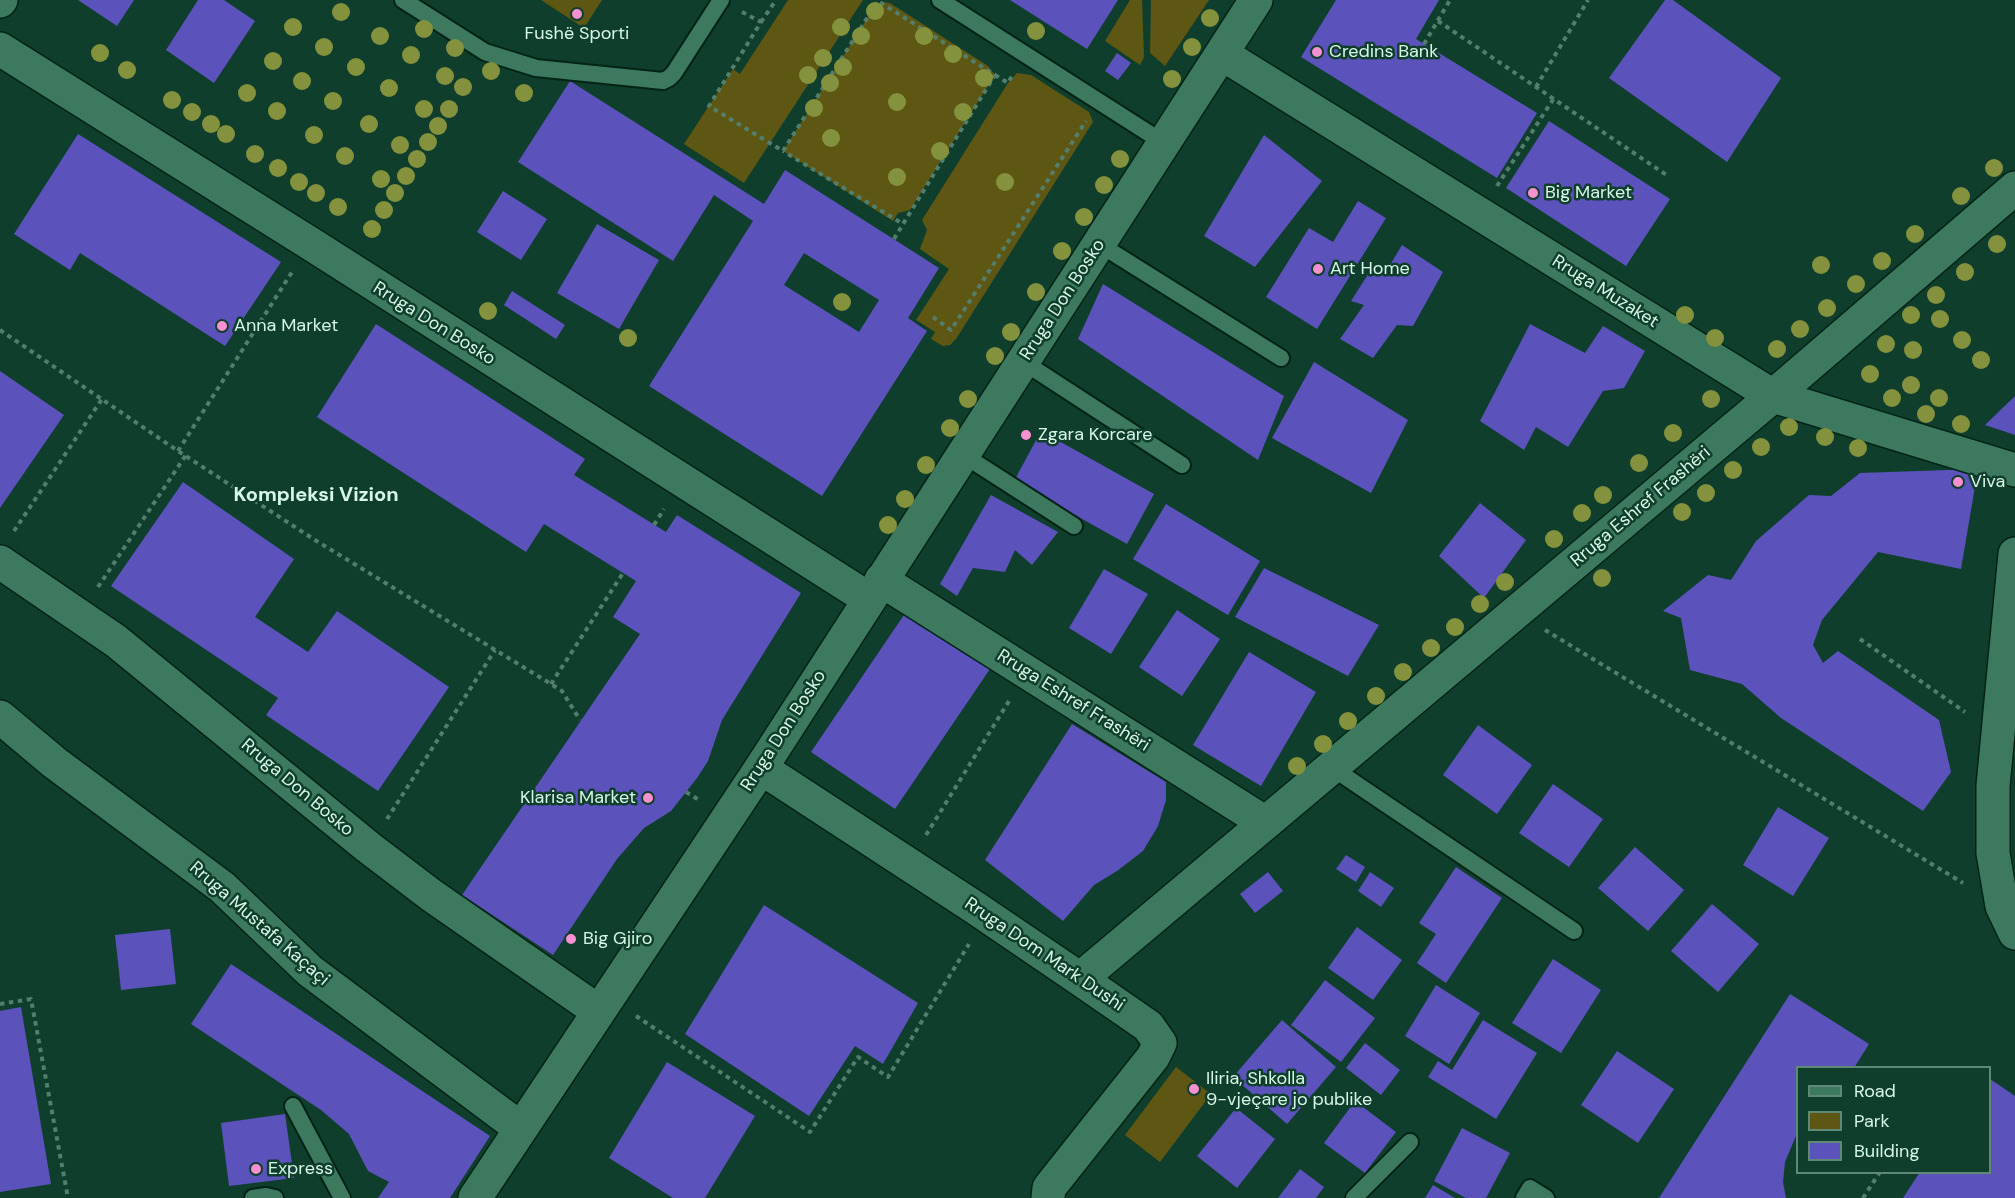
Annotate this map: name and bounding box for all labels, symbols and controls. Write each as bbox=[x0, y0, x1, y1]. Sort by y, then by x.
marker: Fushë Sporti bbox=[570, 7, 584, 21]
place label: Fushë Sporti bbox=[525, 23, 629, 45]
place label: Credins Bank bbox=[1329, 41, 1438, 63]
marker: Credins Bank bbox=[1310, 45, 1324, 59]
place label: Big Market bbox=[1545, 182, 1632, 204]
marker: Big Market bbox=[1526, 186, 1540, 200]
street label: Rruga Don Bosko bbox=[1016, 235, 1110, 365]
street label: Rruga Muzaket bbox=[1548, 251, 1662, 333]
place label: Art Home bbox=[1330, 258, 1410, 280]
marker: Art Home bbox=[1311, 262, 1325, 276]
street label: Rruga Don Bosko bbox=[369, 278, 499, 370]
place label: Anna Market bbox=[234, 315, 338, 337]
marker: Anna Market bbox=[215, 319, 229, 333]
place label: Zgara Korcare bbox=[1038, 424, 1152, 446]
marker: Zgara Korcare bbox=[1019, 428, 1033, 442]
street label: Rruga Eshref Frashëri bbox=[1567, 442, 1715, 572]
place label: Viva bbox=[1970, 471, 2005, 493]
marker: Viva bbox=[1951, 475, 1965, 489]
district label: Kompleksi Vizion bbox=[233, 484, 399, 508]
street label: Rruga Eshref Frashëri bbox=[993, 645, 1153, 757]
street label: Rruga Don Bosko bbox=[737, 666, 831, 796]
street label: Rruga Don Bosko bbox=[236, 735, 358, 841]
place label: Klarisa Market bbox=[520, 787, 636, 809]
marker: Klarisa Market bbox=[641, 791, 655, 805]
street label: Rruga Mustafa Kaçaçi bbox=[185, 857, 333, 991]
street label: Rruga Dom Mark Dushi bbox=[960, 893, 1128, 1017]
place label: Big Gjiro bbox=[583, 928, 652, 950]
marker: Big Gjiro bbox=[564, 932, 578, 946]
legend bbox=[1796, 1066, 1991, 1174]
place label: Iliria, Shkolla 9-vjeçare jo publike bbox=[1206, 1068, 1372, 1110]
text: Road bbox=[1854, 1079, 1896, 1103]
marker: Iliria, Shkolla 9-vjeçare jo publike bbox=[1187, 1082, 1201, 1096]
text: Park bbox=[1854, 1109, 1890, 1133]
text: Building bbox=[1854, 1139, 1919, 1163]
place label: Express bbox=[268, 1158, 333, 1180]
marker: Express bbox=[249, 1162, 263, 1176]

